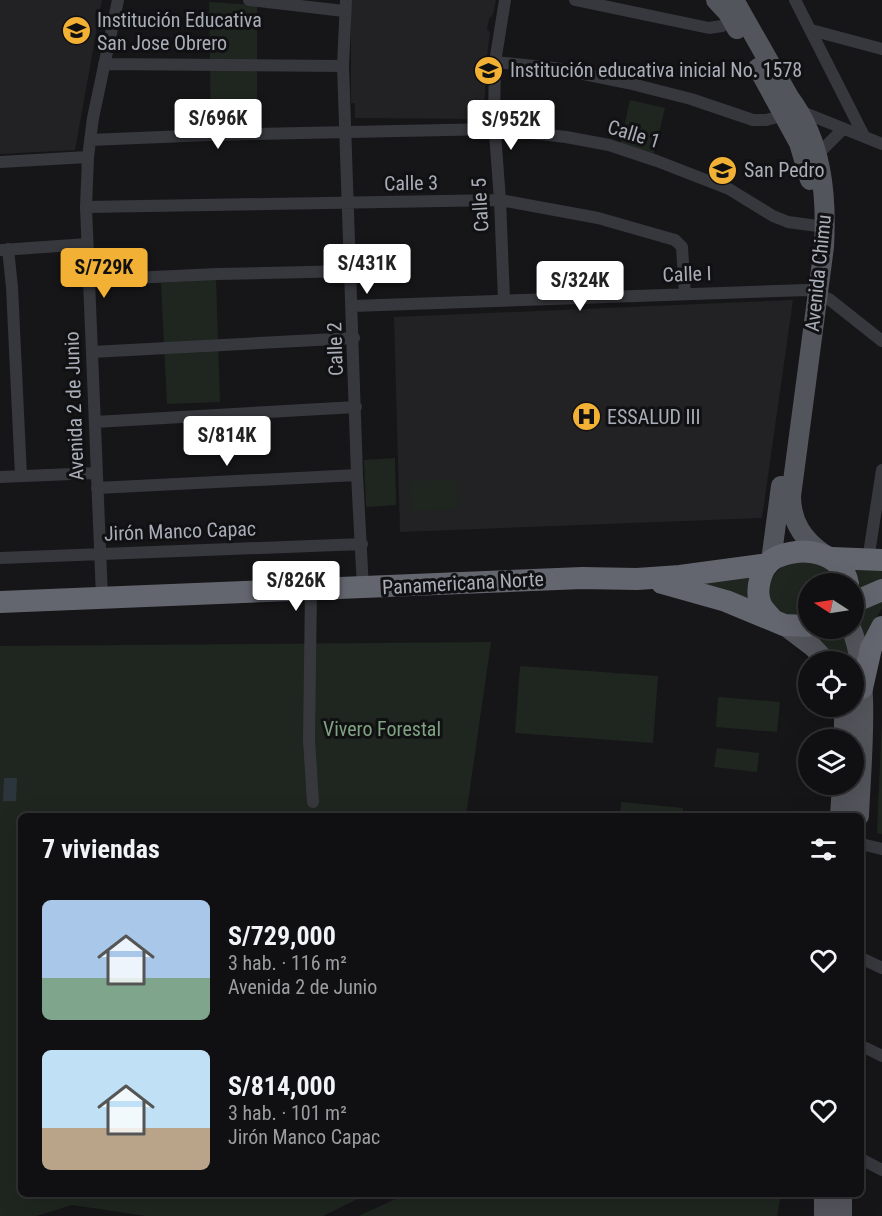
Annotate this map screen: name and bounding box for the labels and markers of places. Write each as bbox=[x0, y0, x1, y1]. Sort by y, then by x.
place label: Institución Educativa San Jose Obrero bbox=[97, 8, 262, 55]
school or university icon: Institución Educativa San Jose Obrero bbox=[60, 15, 92, 47]
school or university icon: Institución educativa inicial No. 1578 bbox=[473, 54, 505, 86]
place label: Institución educativa inicial No. 1578 bbox=[510, 58, 802, 82]
pin: S/696K bbox=[169, 99, 267, 150]
pin: S/952K bbox=[462, 100, 560, 151]
school or university icon: San Pedro bbox=[707, 154, 739, 186]
place label: San Pedro bbox=[744, 158, 824, 182]
pin: S/431K bbox=[318, 244, 416, 295]
pin: S/729K bbox=[55, 248, 153, 299]
pin: S/324K bbox=[531, 261, 629, 312]
hospital icon: ESSALUD III bbox=[570, 401, 602, 433]
place label: ESSALUD III bbox=[607, 405, 700, 429]
pin: S/814K bbox=[178, 416, 276, 467]
pin: S/826K bbox=[247, 561, 345, 612]

